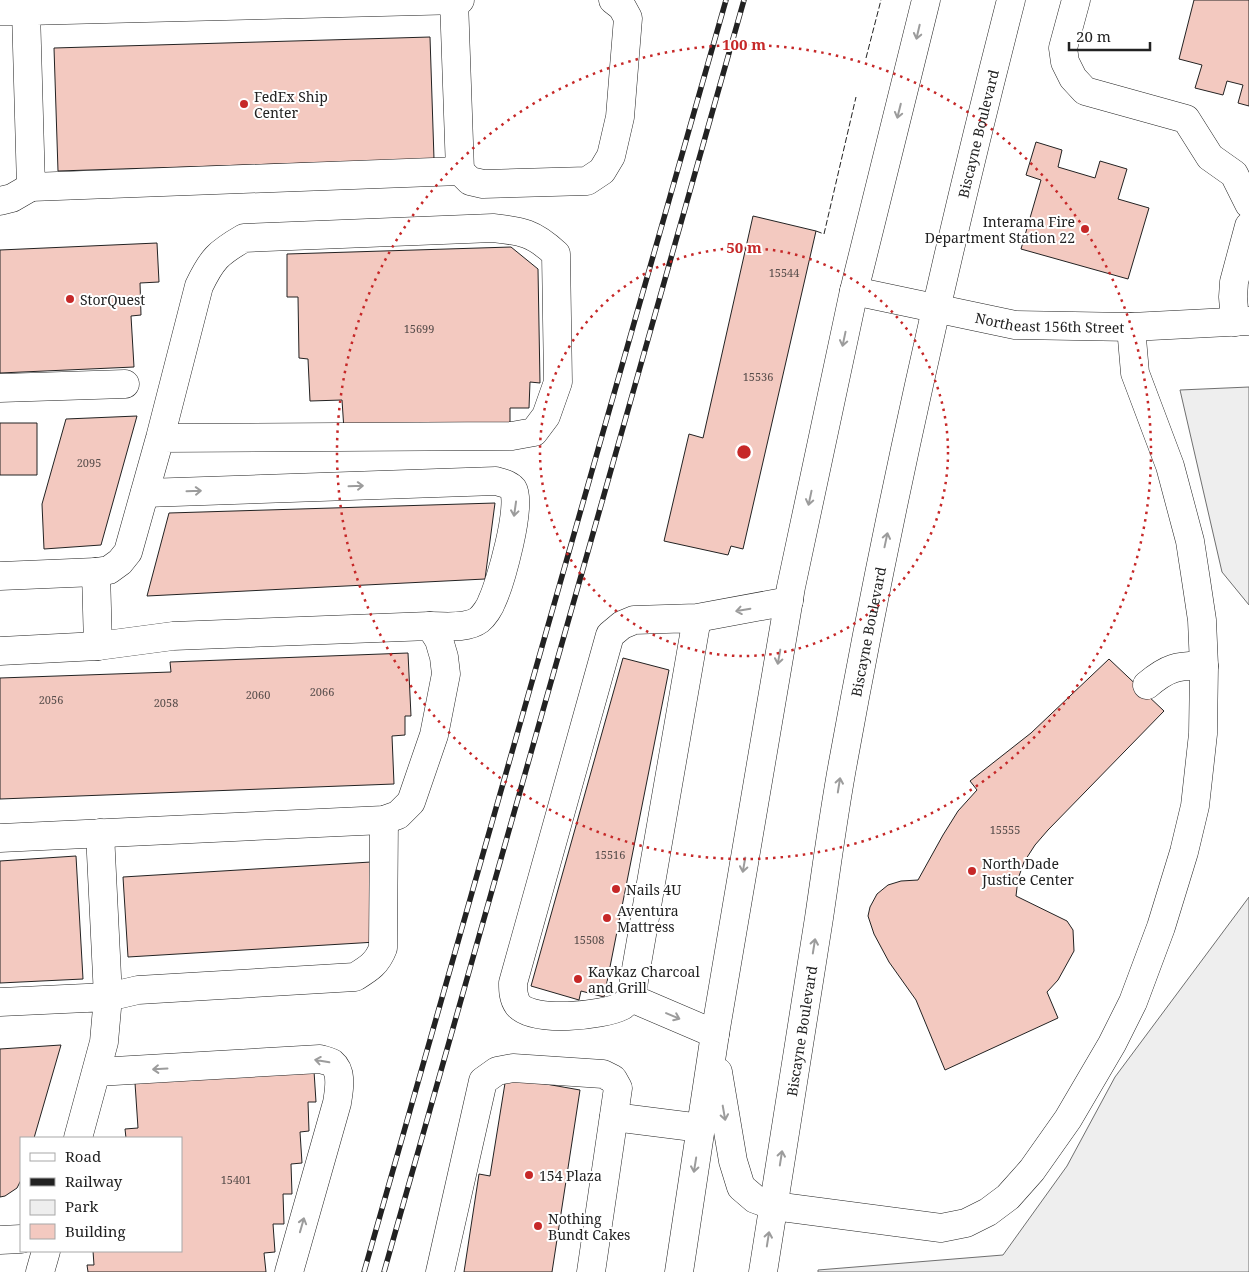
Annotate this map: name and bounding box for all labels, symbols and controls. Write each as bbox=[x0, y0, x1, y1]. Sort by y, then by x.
scale bar bbox=[1069, 20, 1150, 52]
one-way arrow bbox=[913, 23, 922, 39]
text: 20 m bbox=[1076, 26, 1111, 46]
text: 100 m bbox=[722, 34, 766, 54]
street label: Biscayne Boulevard bbox=[953, 67, 1003, 200]
place label: FedEx Ship Center bbox=[254, 87, 328, 122]
marker: FedEx Ship Center bbox=[238, 98, 250, 110]
one-way arrow bbox=[893, 103, 903, 119]
place label: Interama Fire Department Station 22 bbox=[925, 212, 1075, 247]
marker: Interama Fire Department Station 22 bbox=[1079, 223, 1091, 235]
text: 50 m bbox=[726, 237, 762, 257]
house number: 15544 bbox=[769, 265, 799, 280]
place label: StorQuest bbox=[80, 290, 145, 309]
marker: StorQuest bbox=[64, 293, 76, 305]
street label: Northeast 156th Street bbox=[974, 307, 1124, 336]
house number: 15699 bbox=[404, 321, 434, 336]
one-way arrow bbox=[839, 330, 848, 346]
house number: 15536 bbox=[743, 369, 773, 384]
centre of rings bbox=[735, 443, 753, 461]
house number: 2095 bbox=[77, 455, 101, 470]
one-way arrow bbox=[348, 481, 364, 491]
one-way arrow bbox=[185, 487, 201, 496]
one-way arrow bbox=[805, 489, 814, 505]
one-way arrow bbox=[510, 501, 520, 517]
one-way arrow bbox=[882, 532, 892, 548]
street label: Biscayne Boulevard bbox=[846, 565, 890, 698]
one-way arrow bbox=[735, 605, 751, 615]
one-way arrow bbox=[774, 649, 784, 665]
house number: 2066 bbox=[310, 684, 334, 699]
house number: 2060 bbox=[246, 687, 270, 702]
house number: 2056 bbox=[39, 692, 63, 707]
house number: 2058 bbox=[154, 695, 178, 710]
one-way arrow bbox=[835, 778, 845, 794]
house number: 15555 bbox=[990, 822, 1020, 837]
house number: 15516 bbox=[595, 847, 625, 862]
place label: North Dade Justice Center bbox=[981, 854, 1074, 889]
one-way arrow bbox=[739, 857, 749, 873]
marker: North Dade Justice Center bbox=[966, 865, 978, 877]
place label: Nails 4U bbox=[626, 880, 681, 899]
marker: Nails 4U bbox=[610, 883, 622, 895]
place label: Aventura Mattress bbox=[617, 901, 679, 936]
marker: Aventura Mattress bbox=[601, 912, 613, 924]
house number: 15508 bbox=[574, 932, 604, 947]
one-way arrow bbox=[810, 938, 820, 954]
place label: Kavkaz Charcoal and Grill bbox=[588, 962, 700, 997]
street label: Biscayne Boulevard bbox=[781, 964, 821, 1098]
marker: Kavkaz Charcoal and Grill bbox=[572, 973, 584, 985]
one-way arrow bbox=[665, 1012, 680, 1021]
one-way arrow bbox=[314, 1055, 330, 1065]
one-way arrow bbox=[152, 1064, 168, 1073]
one-way arrow bbox=[720, 1105, 730, 1121]
legend bbox=[20, 1137, 182, 1252]
text: Road bbox=[65, 1146, 101, 1166]
one-way arrow bbox=[777, 1151, 787, 1167]
one-way arrow bbox=[690, 1157, 700, 1173]
place label: 154 Plaza bbox=[539, 1166, 602, 1185]
marker: 154 Plaza bbox=[523, 1169, 535, 1181]
text: Railway bbox=[65, 1171, 123, 1191]
house number: 15401 bbox=[221, 1172, 251, 1187]
text: Park bbox=[65, 1196, 99, 1216]
place label: Nothing Bundt Cakes bbox=[548, 1209, 630, 1244]
one-way arrow bbox=[298, 1218, 308, 1234]
marker: Nothing Bundt Cakes bbox=[532, 1220, 544, 1232]
text: Building bbox=[65, 1221, 126, 1241]
one-way arrow bbox=[764, 1232, 774, 1248]

